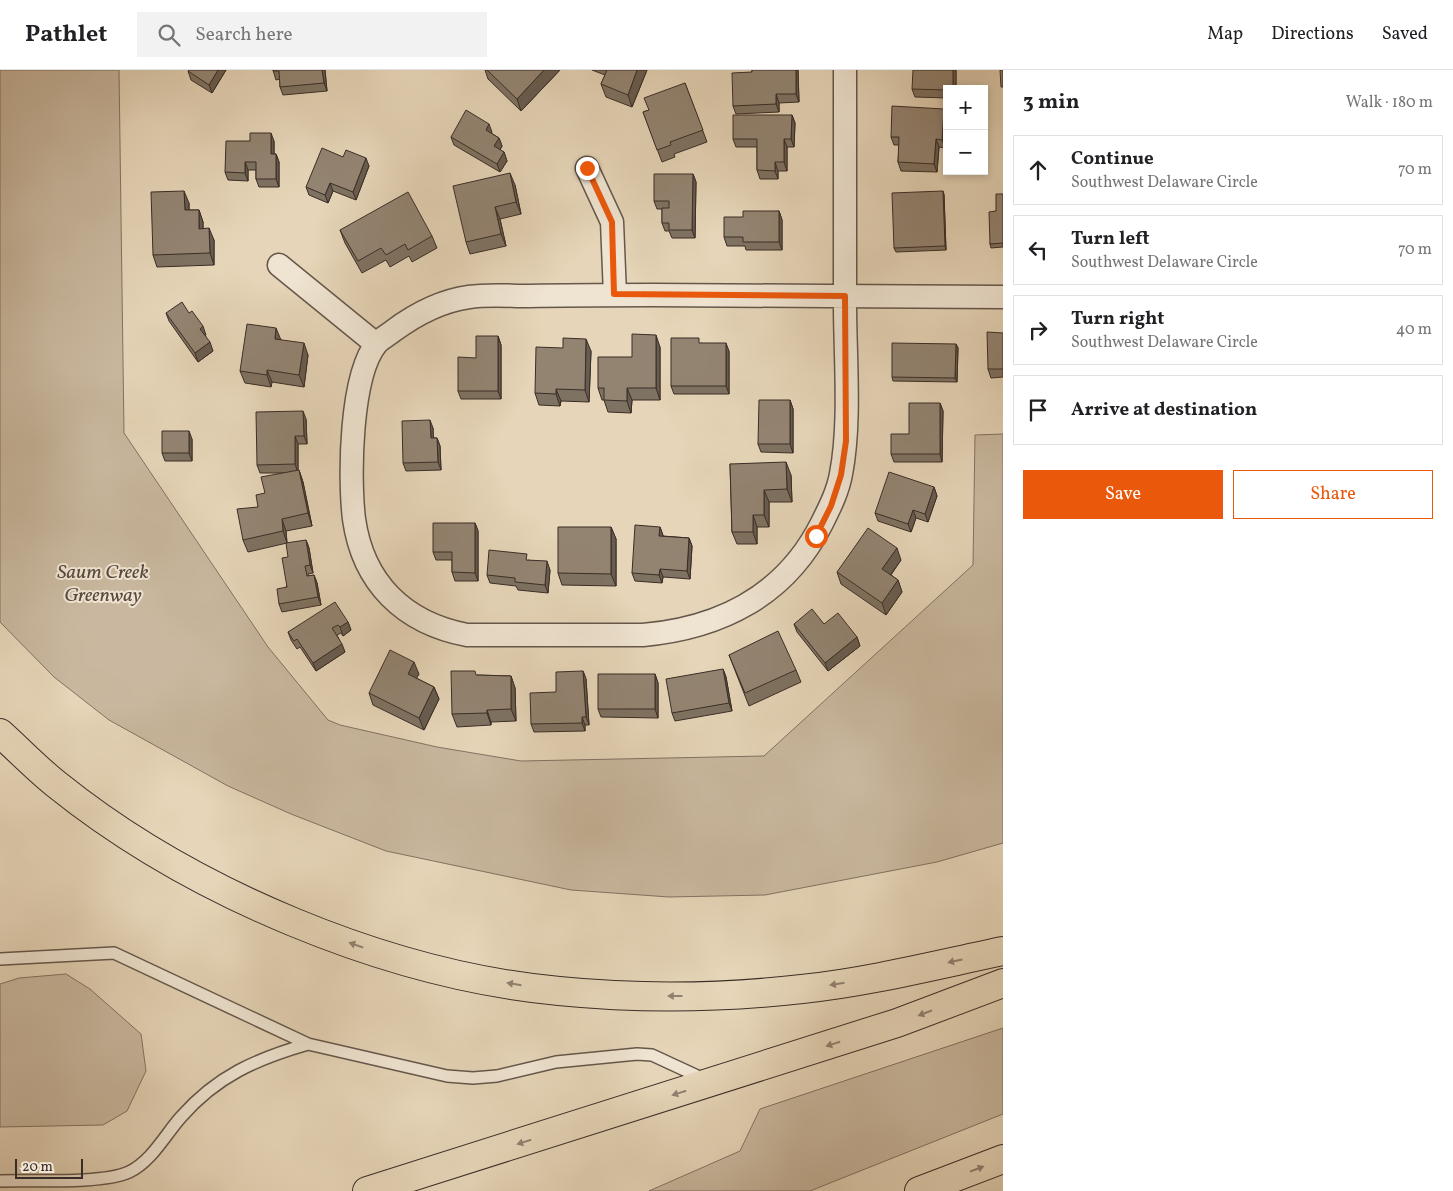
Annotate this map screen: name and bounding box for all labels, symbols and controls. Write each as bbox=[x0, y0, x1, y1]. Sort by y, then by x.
search box bbox=[137, 12, 487, 57]
text: Pathlet bbox=[25, 18, 107, 52]
icon: search bbox=[155, 21, 183, 49]
text: Search here bbox=[195, 22, 293, 48]
text: Map bbox=[1207, 22, 1243, 47]
text: Directions bbox=[1271, 22, 1354, 47]
text: Saved bbox=[1382, 22, 1428, 47]
map controls bbox=[943, 85, 988, 175]
button: + bbox=[943, 85, 988, 130]
text: 3 min bbox=[1023, 88, 1079, 117]
text: Walk · 180 m bbox=[1346, 92, 1433, 114]
button: − bbox=[943, 130, 988, 175]
text: Continue bbox=[1071, 146, 1154, 172]
icon: ahead bbox=[1024, 156, 1052, 184]
route end bbox=[576, 157, 599, 180]
text: 70 m bbox=[1398, 159, 1432, 181]
text: Southwest Delaware Circle bbox=[1071, 172, 1258, 194]
text: Turn left bbox=[1071, 226, 1150, 252]
icon: left bbox=[1024, 236, 1052, 264]
text: 70 m bbox=[1398, 239, 1432, 261]
text: Southwest Delaware Circle bbox=[1071, 252, 1258, 274]
text: Turn right bbox=[1071, 306, 1164, 332]
icon: right bbox=[1024, 316, 1052, 344]
text: 40 m bbox=[1396, 319, 1432, 341]
text: Southwest Delaware Circle bbox=[1071, 332, 1258, 354]
icon: arrive bbox=[1024, 396, 1052, 424]
text: Arrive at destination bbox=[1071, 397, 1257, 423]
button: Save bbox=[1023, 470, 1223, 519]
button: Share bbox=[1233, 470, 1433, 519]
route start bbox=[805, 525, 828, 548]
park label: Saum Creek Greenway bbox=[57, 559, 149, 610]
one-way arrow bbox=[349, 941, 364, 948]
one-way arrow bbox=[948, 957, 963, 965]
one-way arrow bbox=[505, 979, 521, 987]
one-way arrow bbox=[829, 980, 845, 988]
one-way arrow bbox=[667, 992, 683, 1000]
one-way arrow bbox=[917, 1010, 932, 1017]
one-way arrow bbox=[826, 1040, 841, 1048]
one-way arrow bbox=[671, 1090, 686, 1097]
one-way arrow bbox=[516, 1138, 531, 1146]
scale bar bbox=[15, 1156, 82, 1179]
text: 20 m bbox=[22, 1158, 53, 1177]
one-way arrow bbox=[970, 1165, 985, 1172]

